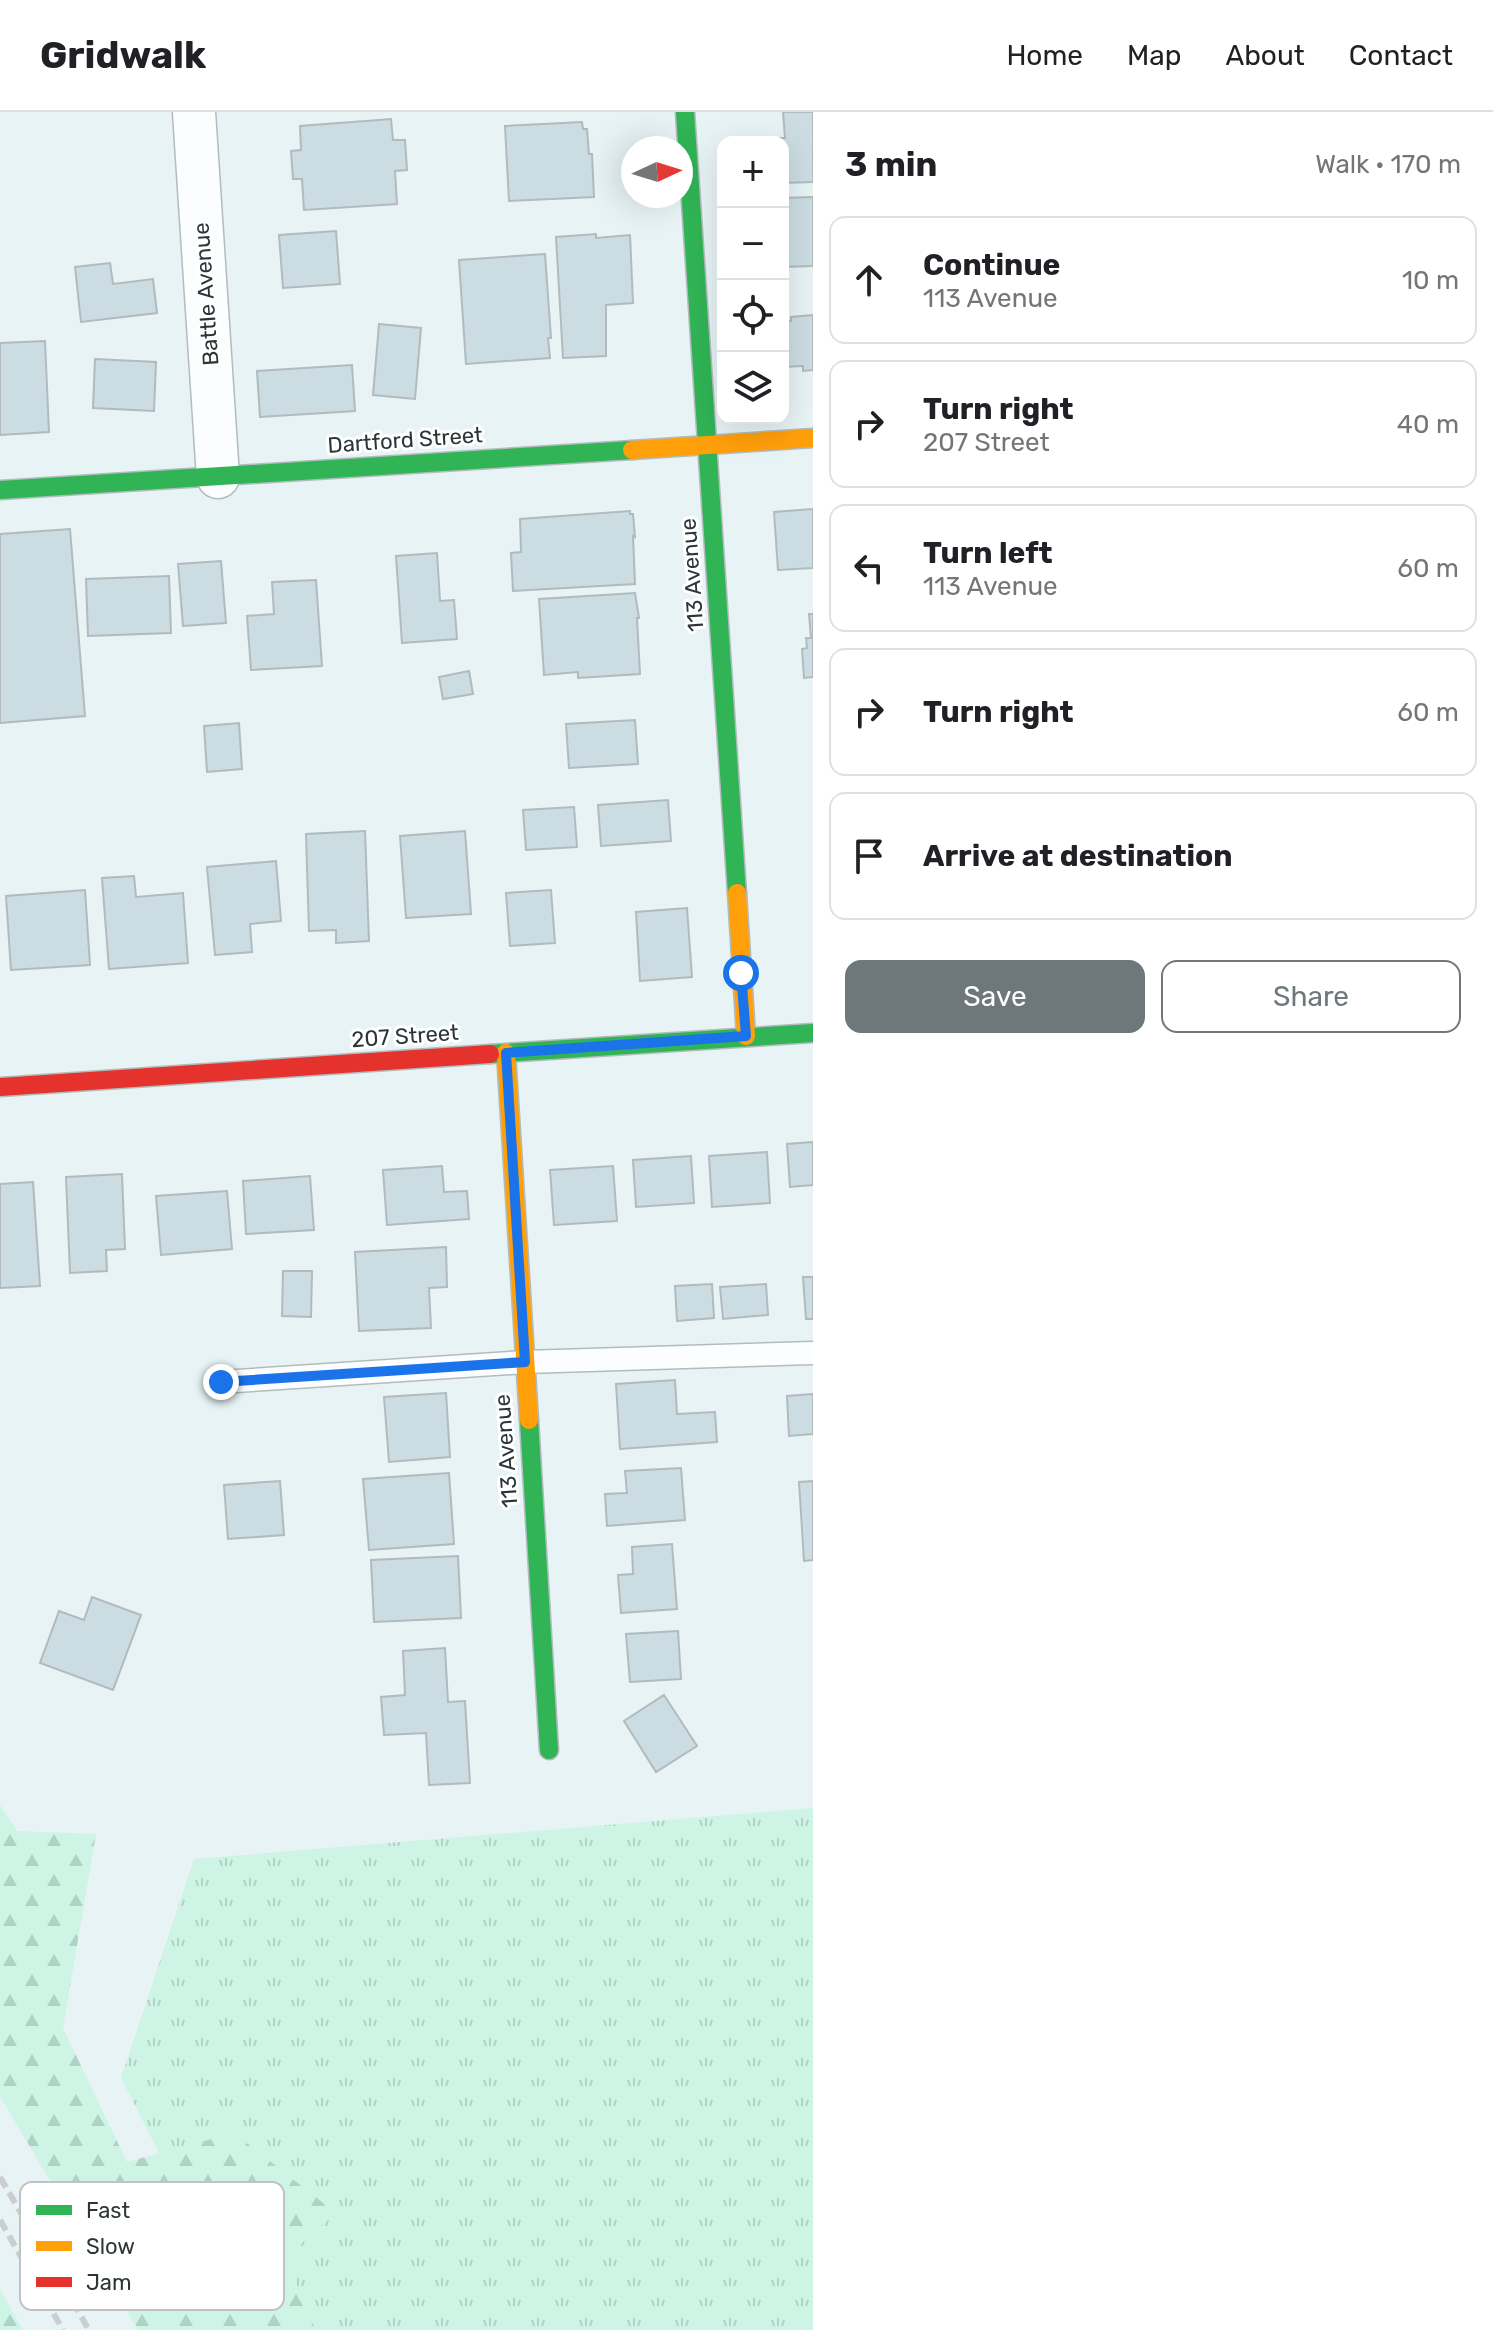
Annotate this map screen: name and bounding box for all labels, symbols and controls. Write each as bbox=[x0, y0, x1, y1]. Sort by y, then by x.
text: Gridwalk bbox=[40, 32, 206, 78]
text: Home bbox=[1006, 39, 1083, 72]
text: Map bbox=[1127, 39, 1181, 72]
text: About bbox=[1225, 39, 1305, 72]
text: Contact bbox=[1349, 39, 1453, 72]
north arrow bbox=[621, 136, 693, 208]
map controls bbox=[717, 136, 789, 424]
button: + bbox=[717, 136, 789, 208]
text: 3 min bbox=[845, 144, 937, 185]
text: Walk · 170 m bbox=[1315, 149, 1461, 180]
button: − bbox=[717, 208, 789, 280]
street label: Battle Avenue bbox=[188, 221, 224, 367]
text: Continue bbox=[923, 247, 1060, 283]
icon: ahead bbox=[847, 258, 891, 302]
text: 10 m bbox=[1402, 265, 1459, 296]
button: locate bbox=[717, 280, 789, 352]
text: 113 Avenue bbox=[923, 283, 1058, 314]
button: layers bbox=[717, 352, 789, 424]
text: Turn right bbox=[923, 391, 1074, 427]
icon: right bbox=[847, 402, 891, 446]
text: 40 m bbox=[1397, 409, 1459, 440]
street label: Dartford Street bbox=[327, 421, 484, 459]
text: 207 Street bbox=[923, 427, 1050, 458]
street label: 113 Avenue bbox=[675, 517, 709, 633]
text: Turn left bbox=[923, 535, 1053, 571]
icon: left bbox=[847, 546, 891, 590]
text: 60 m bbox=[1397, 553, 1459, 584]
text: 113 Avenue bbox=[923, 571, 1058, 602]
icon: right bbox=[847, 690, 891, 734]
text: Turn right bbox=[923, 694, 1074, 730]
text: 60 m bbox=[1397, 697, 1459, 728]
icon: arrive bbox=[847, 834, 891, 878]
text: Arrive at destination bbox=[923, 838, 1233, 874]
route start bbox=[723, 955, 759, 991]
button: Save bbox=[845, 960, 1145, 1033]
button: Share bbox=[1161, 960, 1461, 1033]
street label: 207 Street bbox=[351, 1019, 460, 1053]
route end bbox=[203, 1364, 239, 1400]
street label: 113 Avenue bbox=[489, 1393, 523, 1509]
legend bbox=[20, 2182, 284, 2310]
text: Fast bbox=[86, 2197, 131, 2224]
text: Slow bbox=[86, 2233, 135, 2260]
text: Jam bbox=[86, 2269, 132, 2296]

